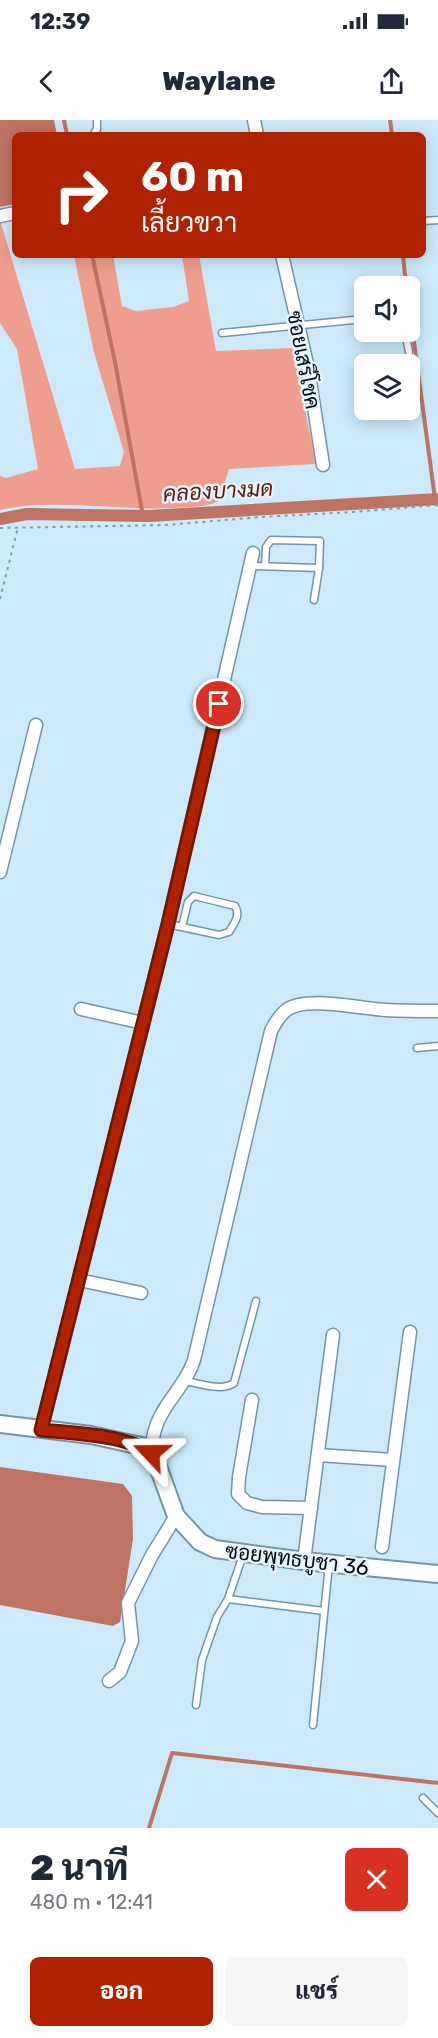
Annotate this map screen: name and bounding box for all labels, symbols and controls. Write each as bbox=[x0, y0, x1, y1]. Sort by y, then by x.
text: 12:39 bbox=[30, 8, 90, 35]
icon: back bbox=[30, 65, 63, 98]
text: Waylane bbox=[162, 65, 276, 97]
icon: share bbox=[375, 65, 408, 98]
text: 60 m bbox=[141, 152, 244, 202]
icon: right bbox=[42, 156, 120, 234]
text: เลี้ยวขวา bbox=[141, 207, 237, 239]
map controls bbox=[354, 276, 420, 420]
button: sound bbox=[354, 276, 420, 342]
street label: ซอยเสรีโชค bbox=[282, 309, 326, 411]
button: layers bbox=[354, 354, 420, 420]
water label: คลองบางมด bbox=[162, 475, 274, 507]
pin bbox=[193, 678, 244, 729]
icon: arrive bbox=[202, 687, 235, 720]
position arrow bbox=[119, 1421, 183, 1485]
street label: ซอยพุทธบูชา 36 bbox=[223, 1538, 370, 1583]
text: 2 นาที bbox=[30, 1846, 128, 1889]
button: close bbox=[345, 1848, 408, 1911]
text: 480 m · 12:41 bbox=[30, 1890, 153, 1914]
button: ออก bbox=[30, 1957, 213, 2026]
button: แชร์ bbox=[225, 1957, 408, 2026]

